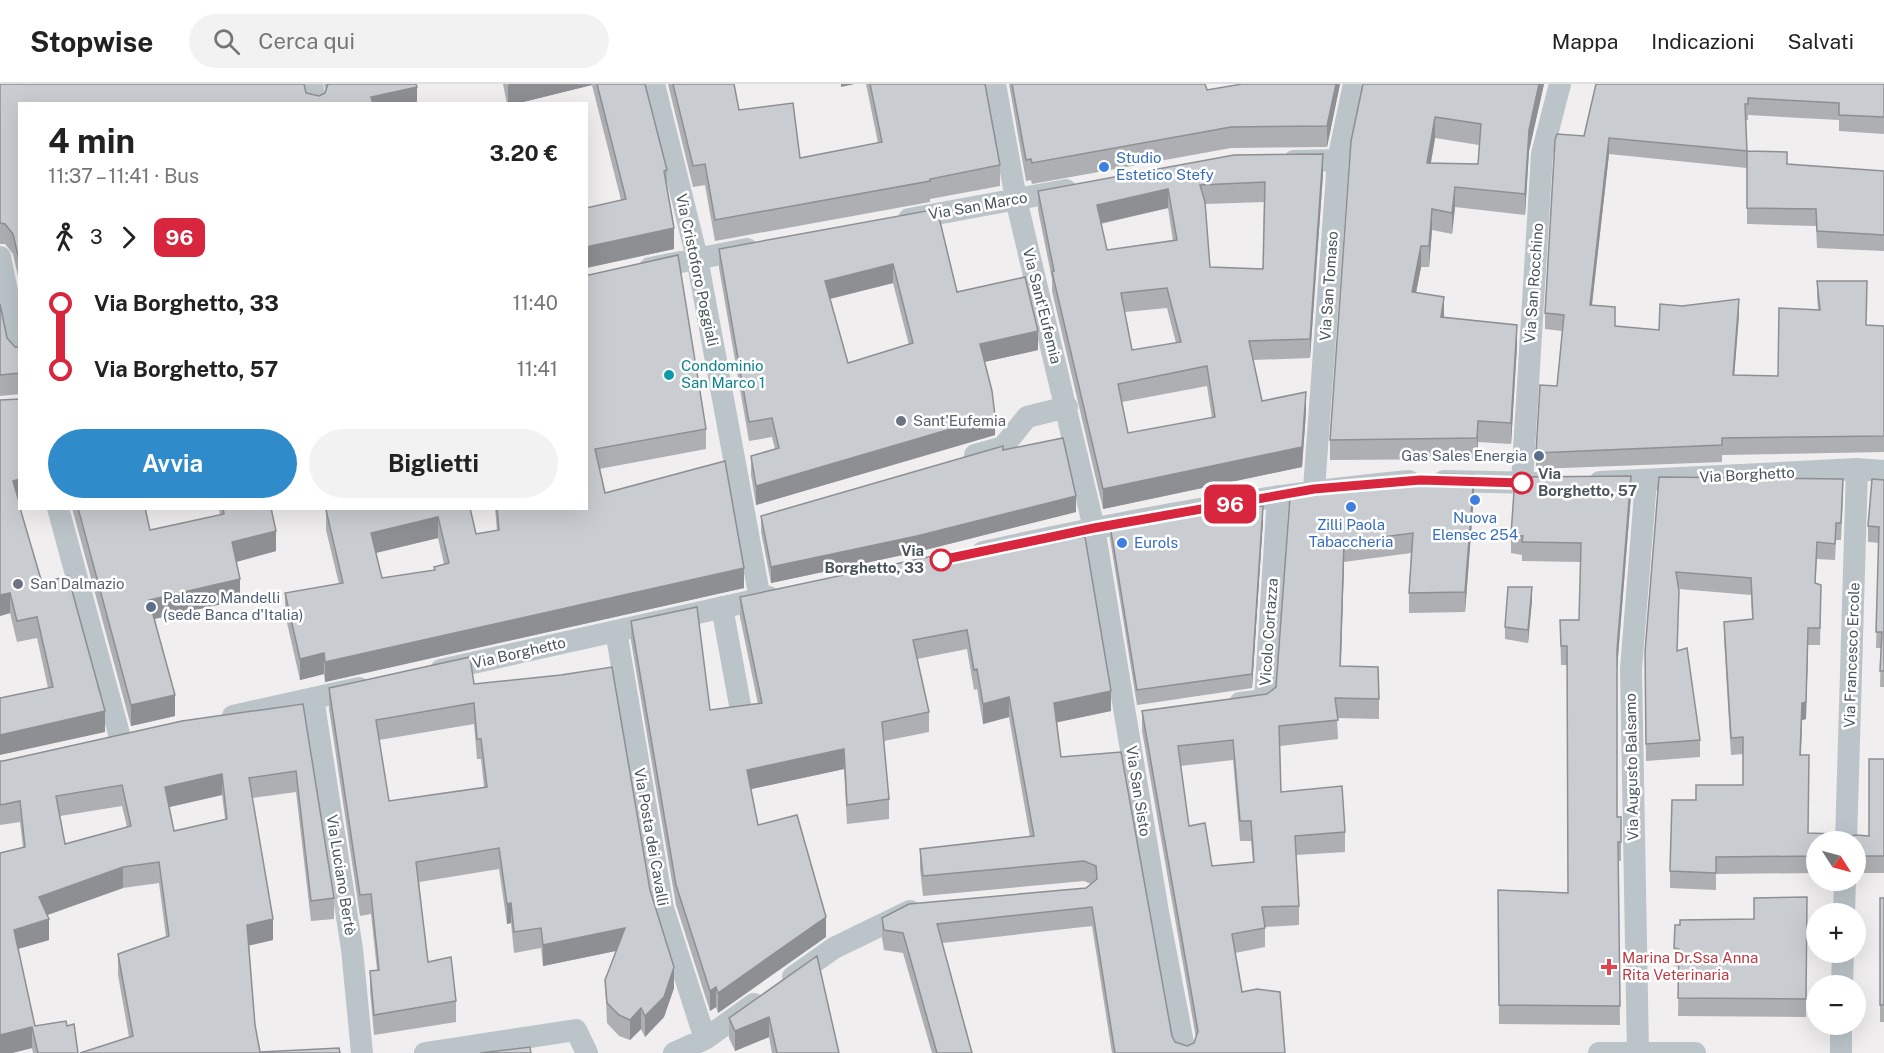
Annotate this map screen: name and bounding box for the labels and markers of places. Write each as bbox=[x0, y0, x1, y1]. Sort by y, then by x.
place label: Studio Estetico Stefy bbox=[1116, 149, 1214, 183]
marker: Studio Estetico Stefy bbox=[1097, 160, 1111, 174]
place label: Condominio San Marco 1 bbox=[681, 357, 765, 391]
marker: Condominio San Marco 1 bbox=[662, 368, 676, 382]
place label: Sant'Eufemia bbox=[913, 412, 1006, 429]
marker: Sant'Eufemia bbox=[894, 414, 908, 428]
place label: Gas Sales Energia bbox=[1401, 447, 1527, 464]
marker: Gas Sales Energia bbox=[1532, 449, 1546, 463]
place label: Via Borghetto, 57 bbox=[1538, 465, 1637, 499]
marker: Via Borghetto, 57 bbox=[1511, 472, 1533, 494]
marker: Nuova Elensec 254 bbox=[1468, 493, 1482, 507]
marker: Zilli Paola Tabaccheria bbox=[1344, 500, 1358, 514]
place label: Nuova Elensec 254 bbox=[1432, 509, 1518, 543]
place label: Zilli Paola Tabaccheria bbox=[1309, 516, 1393, 550]
place label: Eurols bbox=[1134, 534, 1178, 551]
marker: Eurols bbox=[1115, 536, 1129, 550]
place label: Via Borghetto, 33 bbox=[824, 542, 924, 576]
marker: Via Borghetto, 33 bbox=[930, 549, 952, 571]
place label: San Dalmazio bbox=[30, 575, 124, 592]
marker: San Dalmazio bbox=[11, 577, 25, 591]
place label: Palazzo Mandelli (sede Banca d'Italia) bbox=[163, 589, 303, 623]
marker: Palazzo Mandelli (sede Banca d'Italia) bbox=[144, 600, 158, 614]
place label: Marina Dr.Ssa Anna Rita Veterinaria bbox=[1622, 949, 1758, 983]
marker: Marina Dr.Ssa Anna Rita Veterinaria bbox=[1600, 958, 1618, 976]

